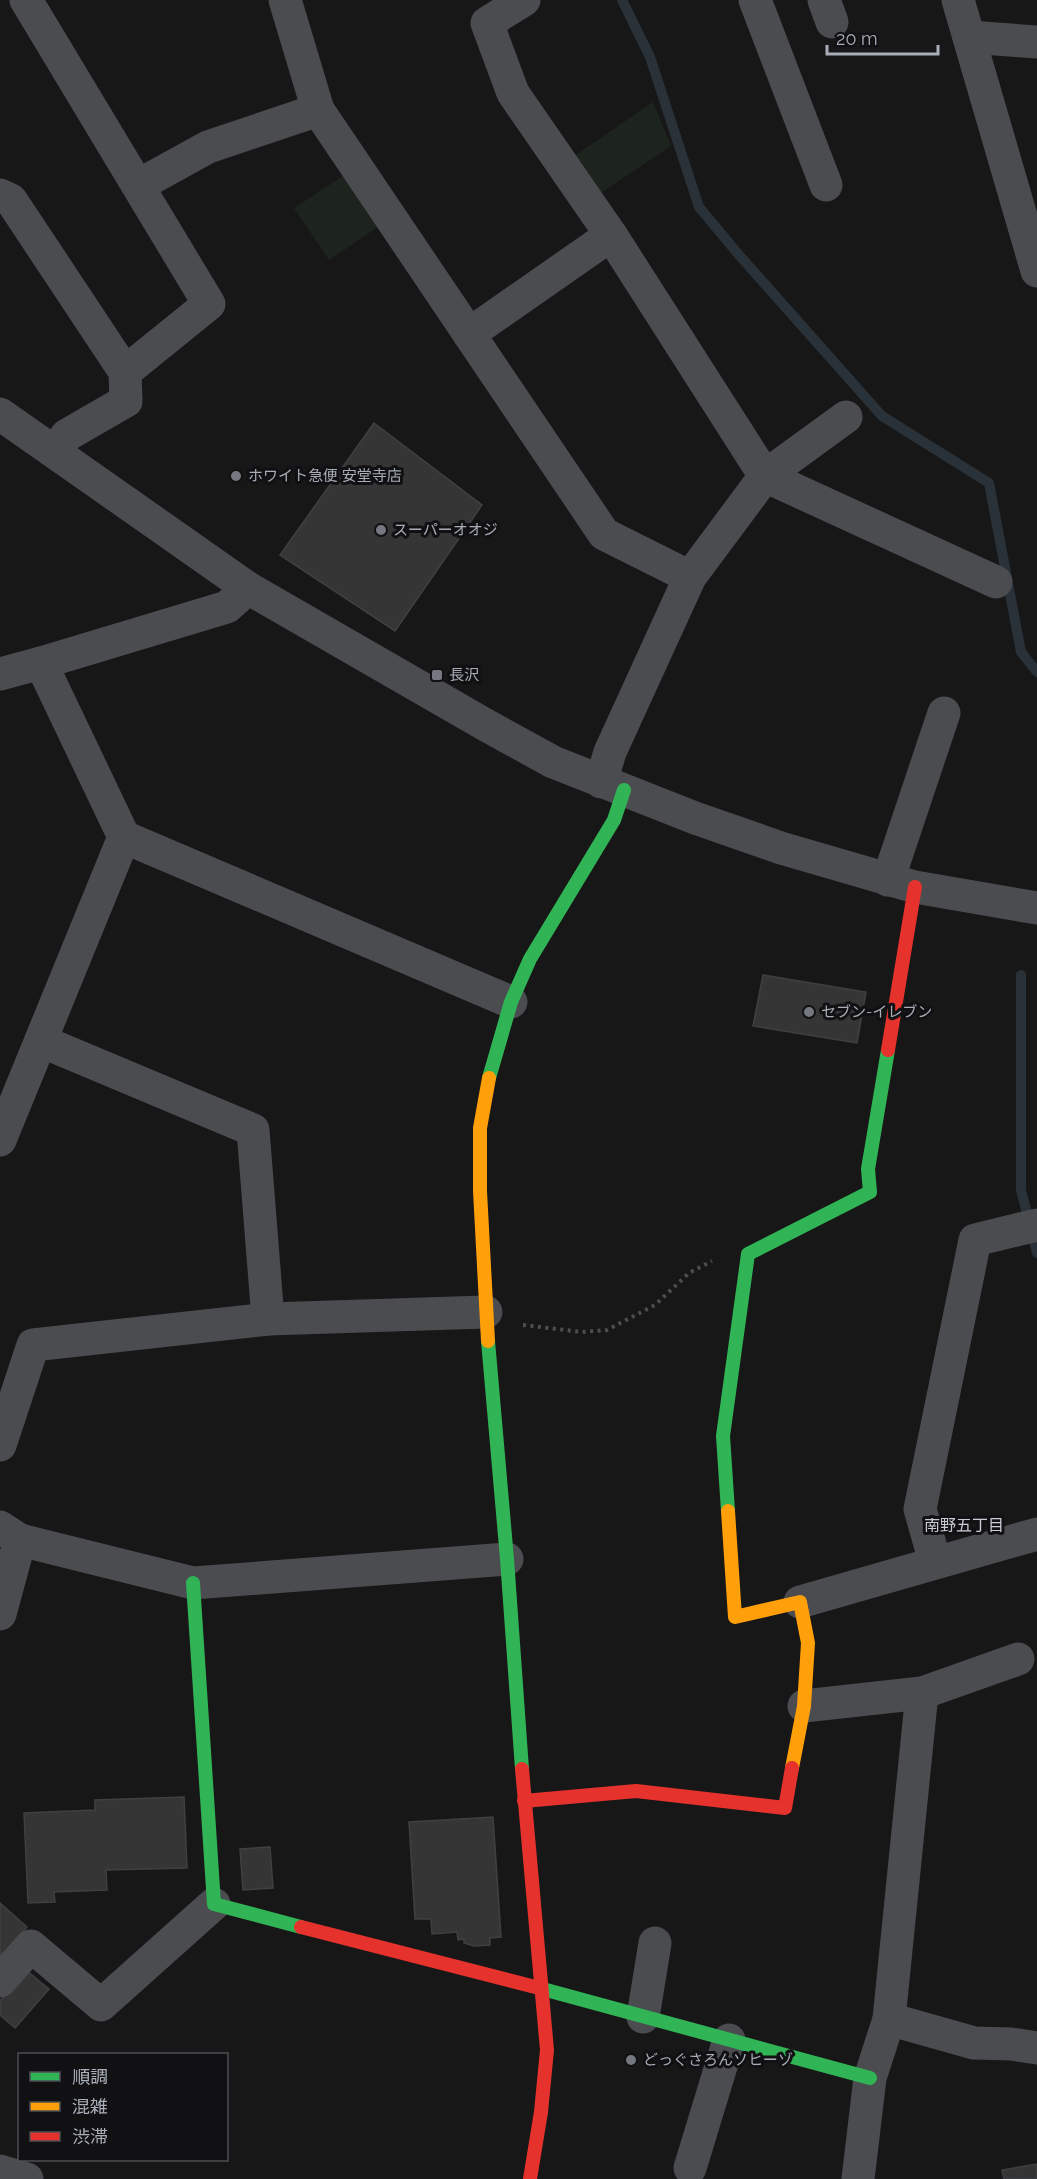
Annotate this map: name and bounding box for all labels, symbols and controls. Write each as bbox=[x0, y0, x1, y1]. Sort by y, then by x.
scale bar bbox=[827, 18, 938, 56]
text: 20 m bbox=[836, 28, 878, 49]
place label: ホワイト急便 安堂寺店 bbox=[248, 467, 402, 485]
marker: ホワイト急便 安堂寺店 bbox=[229, 469, 243, 483]
place label: スーパーオオジ bbox=[393, 521, 498, 539]
marker: スーパーオオジ bbox=[374, 523, 388, 537]
place label: 長沢 bbox=[449, 666, 479, 684]
marker: 長沢 bbox=[430, 668, 444, 682]
place label: セブン-イレブン bbox=[821, 1003, 932, 1021]
marker: セブン-イレブン bbox=[802, 1005, 816, 1019]
district label: 南野五丁目 bbox=[924, 1516, 1004, 1535]
place label: どっぐさろんソヒーゾ bbox=[643, 2051, 793, 2069]
legend bbox=[18, 2053, 228, 2161]
marker: どっぐさろんソヒーゾ bbox=[624, 2053, 638, 2067]
text: 順調 bbox=[72, 2066, 108, 2087]
text: 混雑 bbox=[72, 2096, 108, 2117]
text: 渋滞 bbox=[72, 2126, 108, 2147]

